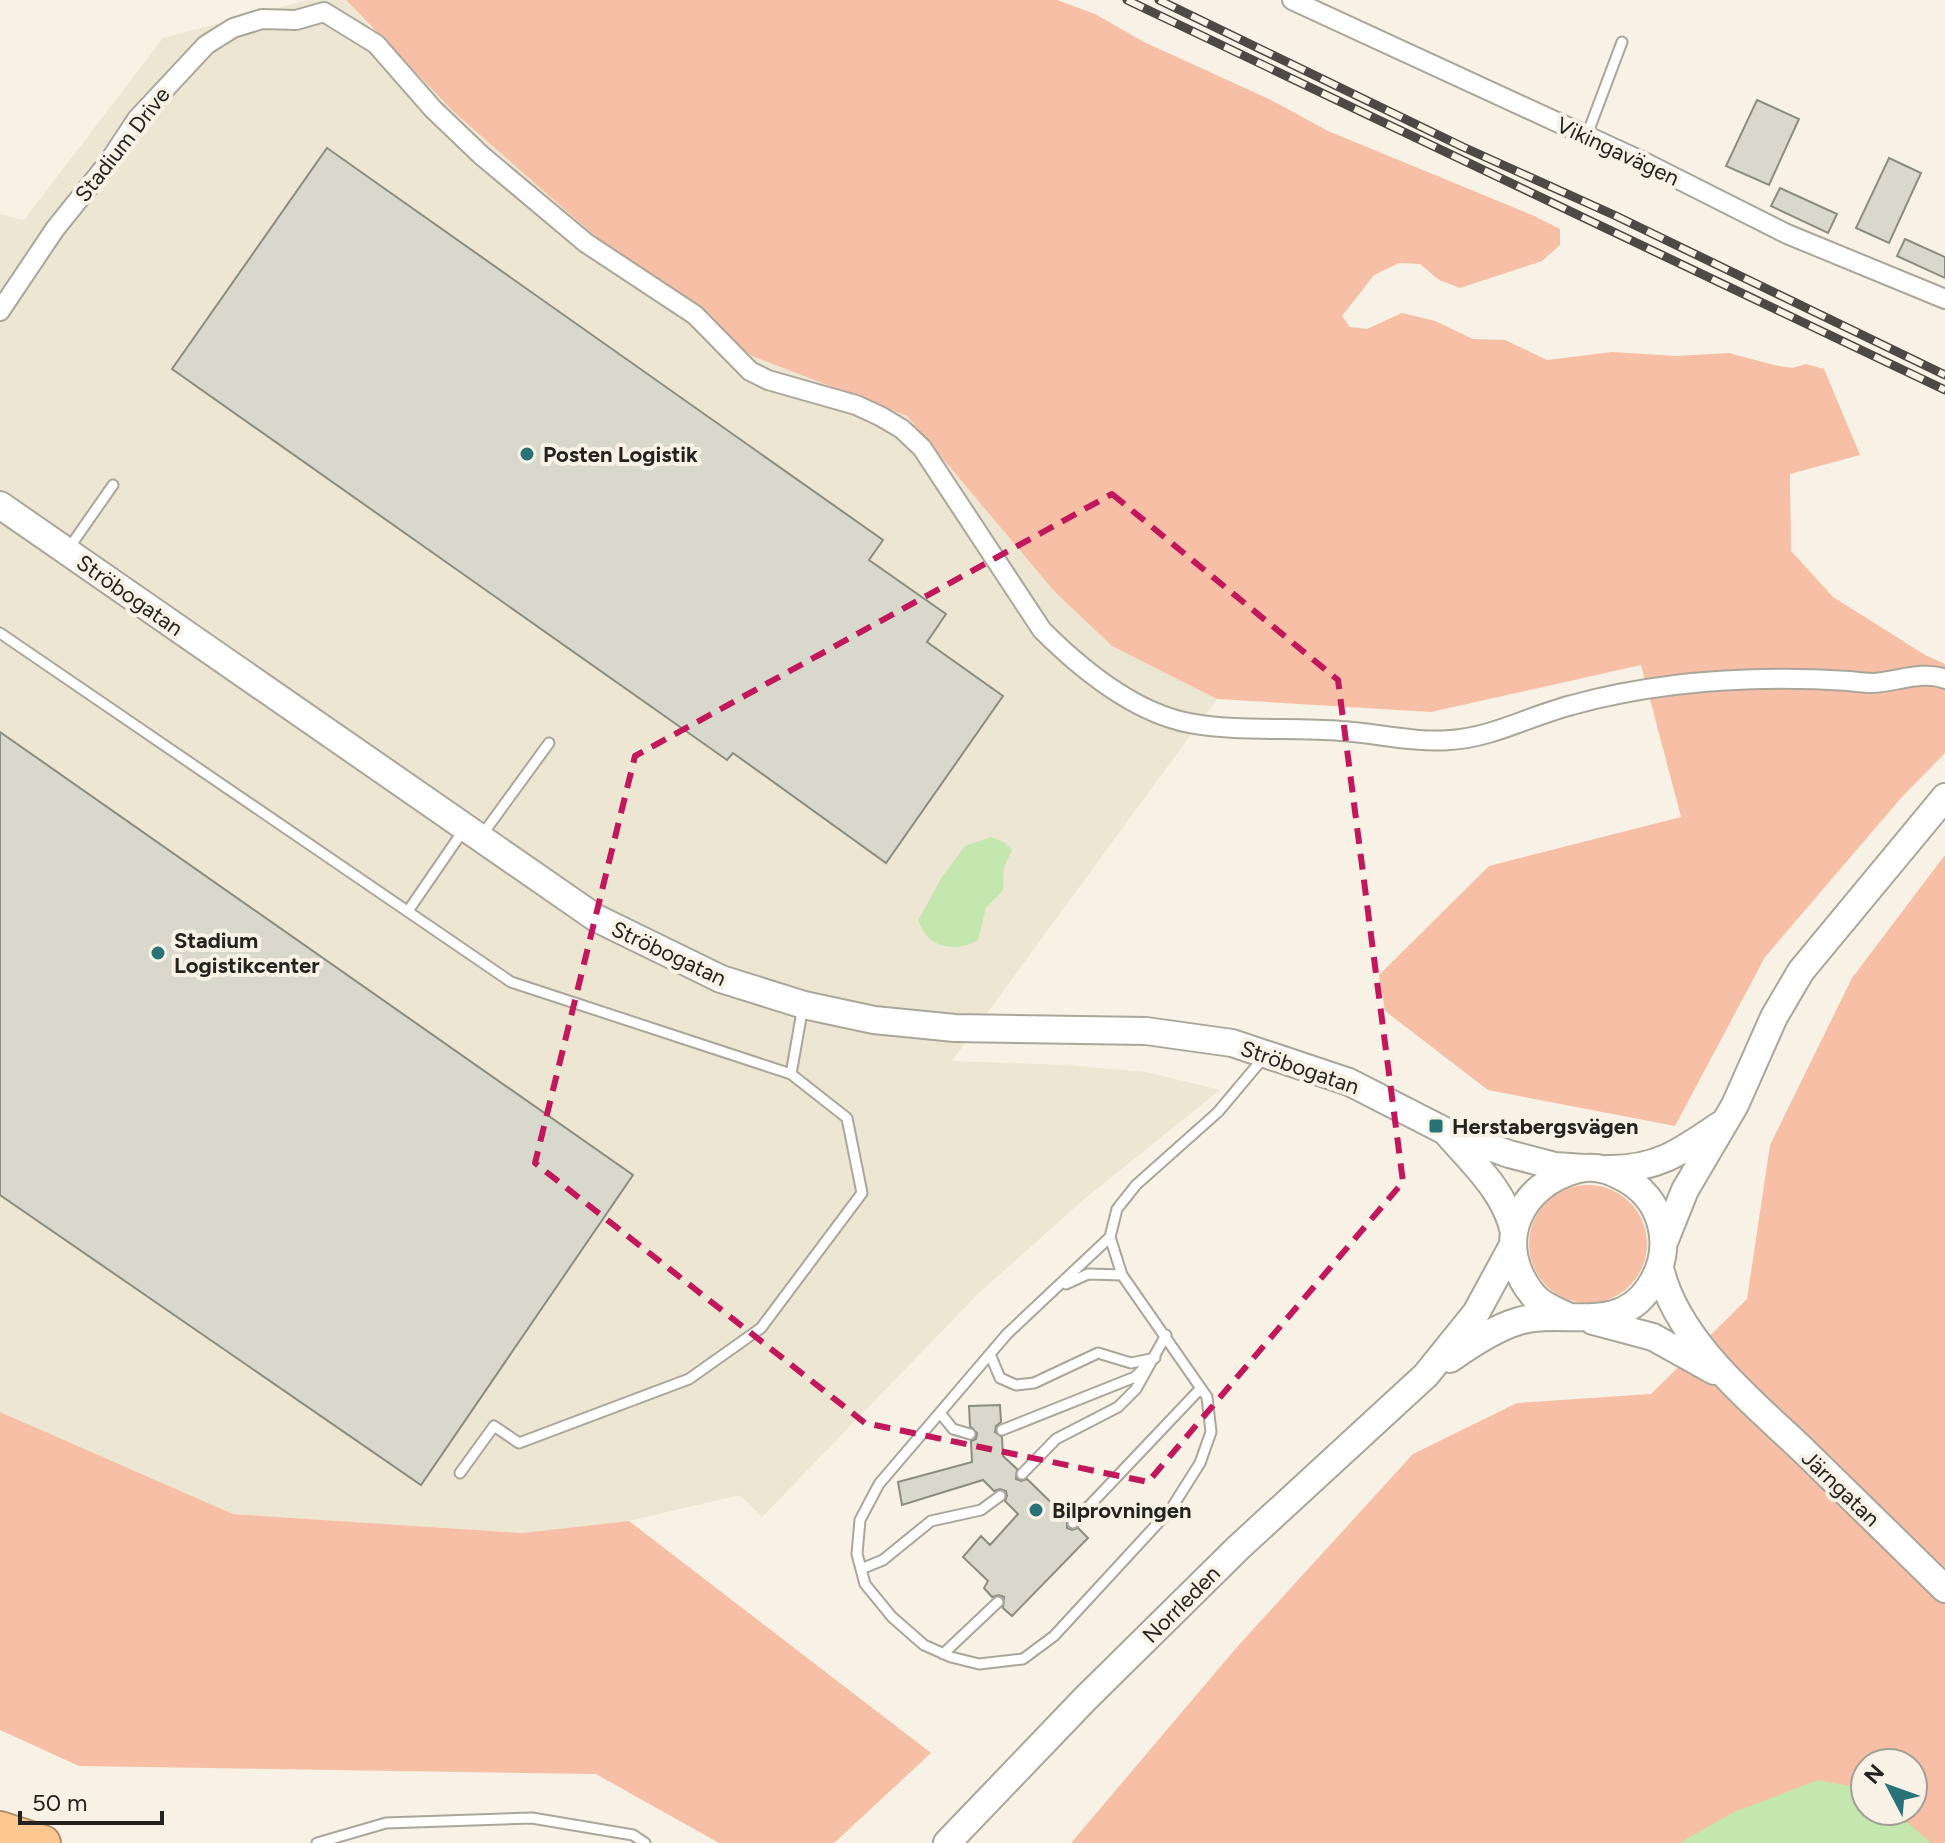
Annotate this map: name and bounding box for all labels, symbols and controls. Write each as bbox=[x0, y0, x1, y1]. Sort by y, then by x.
street label: Stadium Drive bbox=[69, 82, 176, 207]
street label: Vikingavägen bbox=[1552, 111, 1683, 192]
place label: Posten Logistik bbox=[543, 441, 698, 468]
marker: Posten Logistik bbox=[518, 445, 536, 463]
street label: Ströbogatan bbox=[71, 549, 188, 642]
street label: Ströbogatan bbox=[607, 915, 730, 992]
place label: Stadium Logistikcenter bbox=[174, 927, 320, 979]
marker: Stadium Logistikcenter bbox=[149, 944, 167, 962]
street label: Ströbogatan bbox=[1237, 1035, 1363, 1100]
place label: Herstabergsvägen bbox=[1452, 1113, 1639, 1140]
marker: Herstabergsvägen bbox=[1427, 1117, 1445, 1135]
street label: Järngatan bbox=[1796, 1445, 1885, 1532]
place label: Bilprovningen bbox=[1052, 1497, 1191, 1524]
marker: Bilprovningen bbox=[1027, 1501, 1045, 1519]
street label: Norrleden bbox=[1137, 1560, 1226, 1649]
north arrow bbox=[1849, 1747, 1929, 1827]
text: N bbox=[1859, 1759, 1890, 1789]
scale bar bbox=[20, 1775, 162, 1825]
text: 50 m bbox=[32, 1788, 88, 1817]

